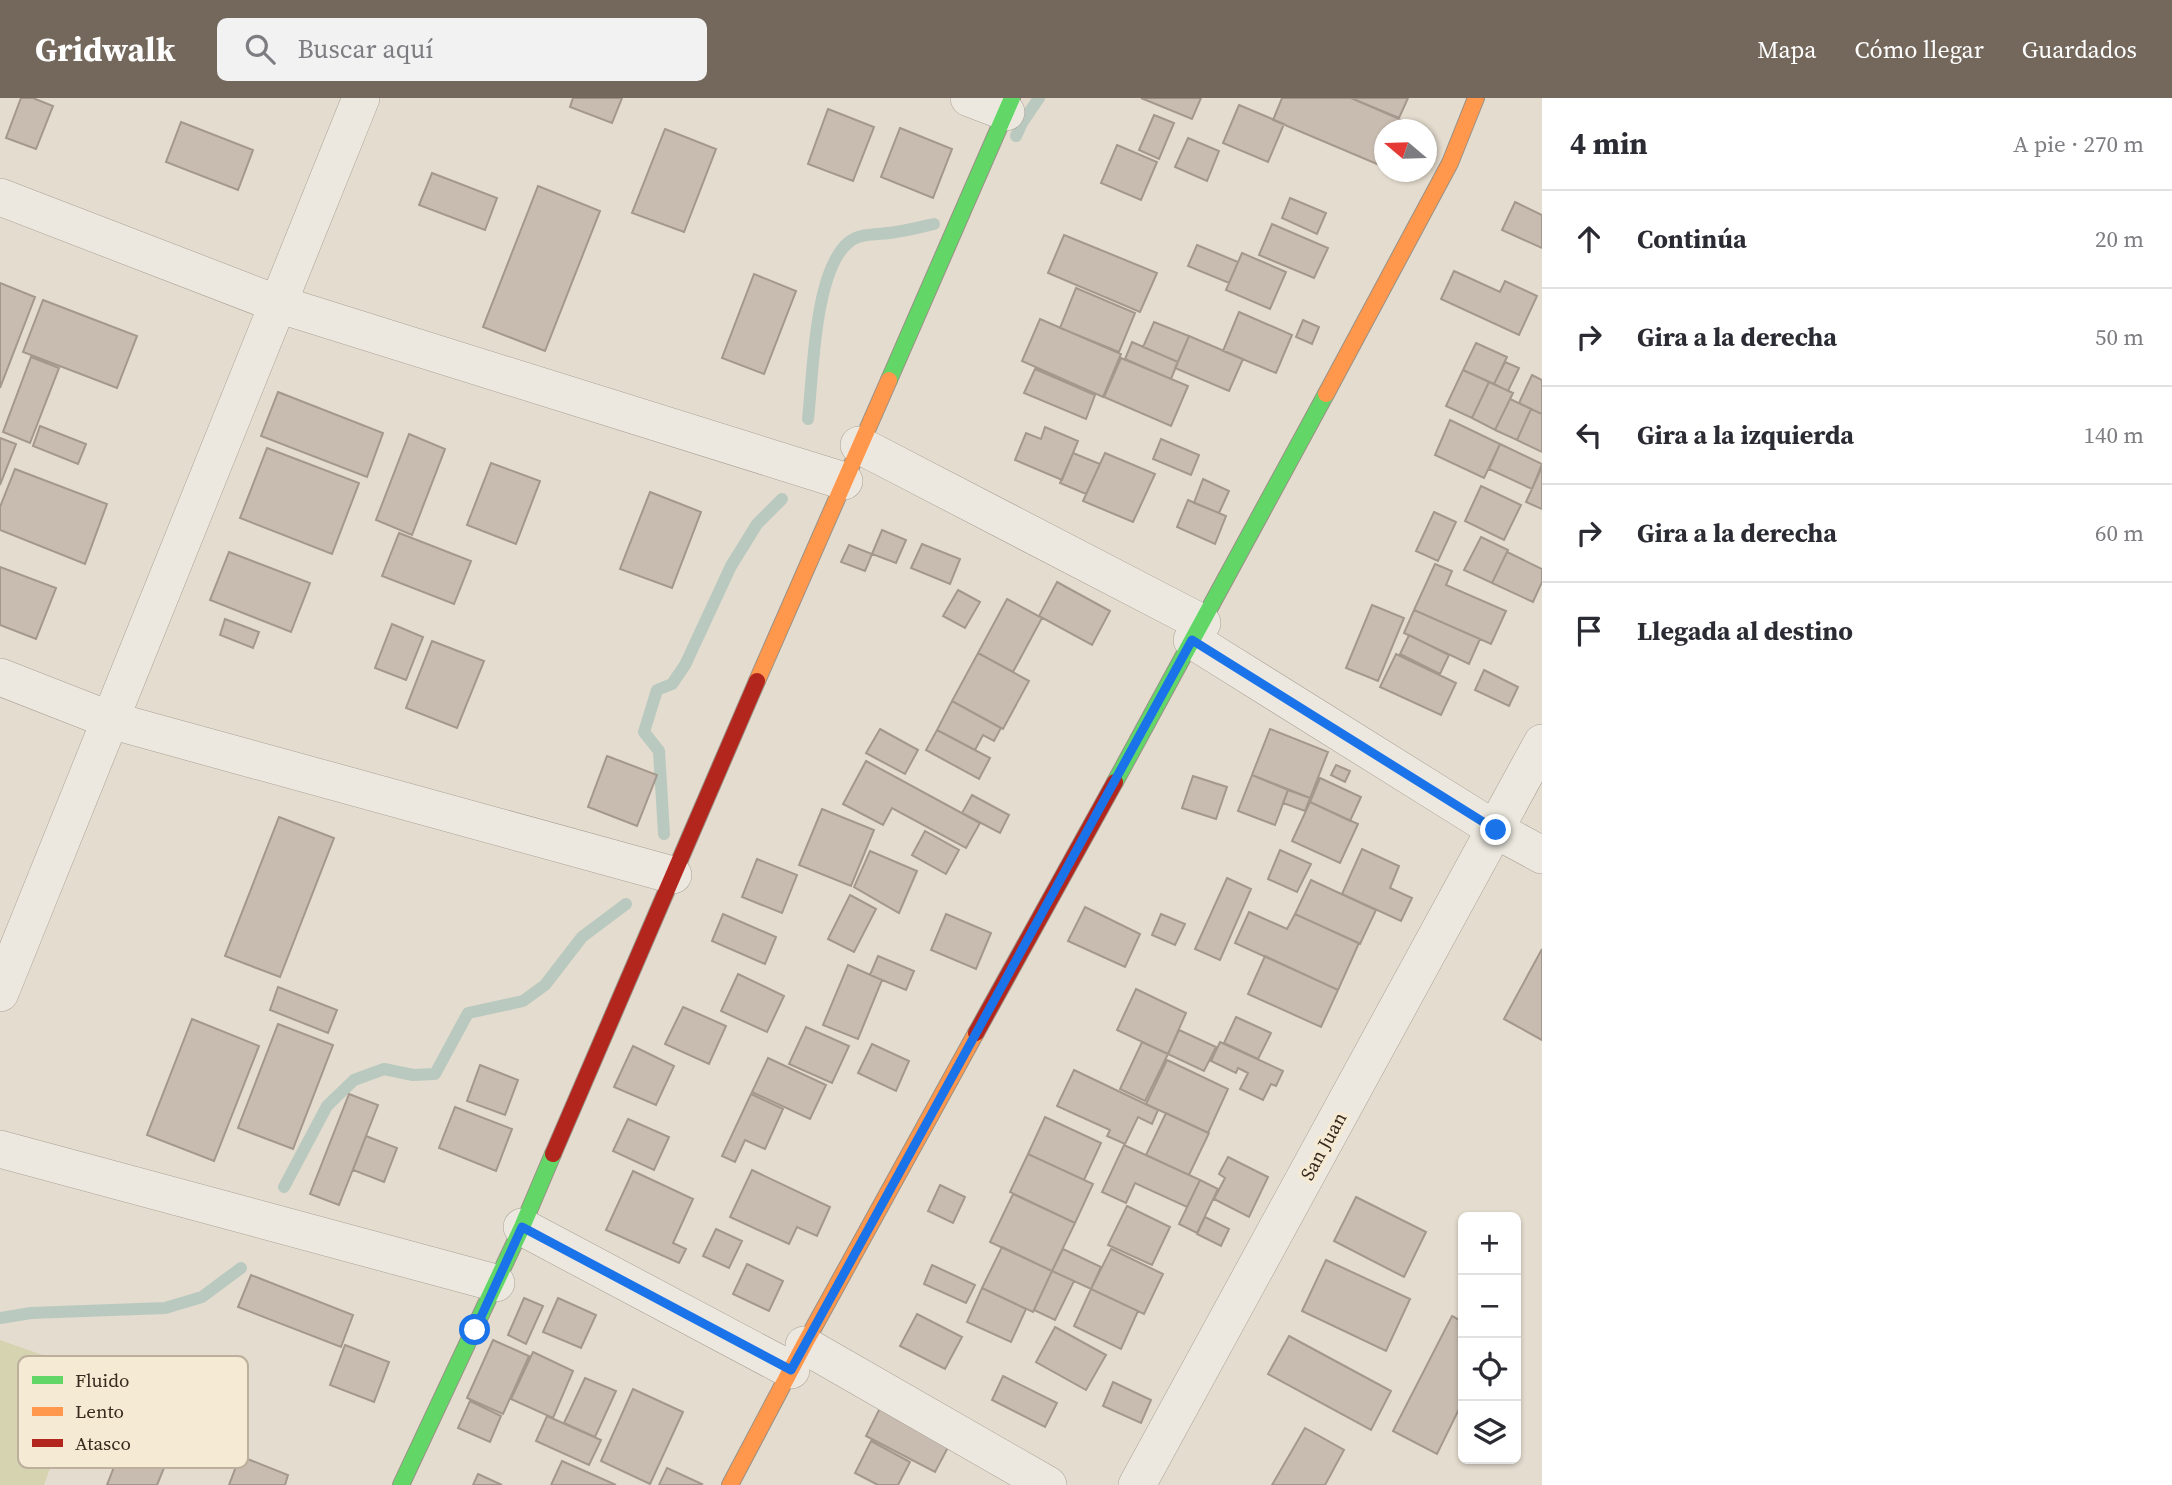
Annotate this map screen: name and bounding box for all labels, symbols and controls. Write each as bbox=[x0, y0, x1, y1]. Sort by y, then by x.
search box bbox=[217, 18, 707, 81]
text: Gridwalk bbox=[35, 27, 175, 72]
icon: search bbox=[241, 30, 279, 68]
text: Buscar aquí bbox=[297, 31, 433, 67]
text: Mapa bbox=[1757, 33, 1816, 66]
text: Cómo llegar bbox=[1854, 33, 1984, 66]
text: Guardados bbox=[2022, 33, 2137, 66]
north arrow bbox=[1374, 119, 1437, 182]
text: 4 min bbox=[1570, 123, 1648, 164]
text: A pie · 270 m bbox=[2013, 128, 2144, 160]
icon: ahead bbox=[1570, 220, 1608, 258]
text: Continúa bbox=[1637, 221, 1747, 257]
text: 20 m bbox=[2095, 223, 2144, 255]
icon: right bbox=[1570, 318, 1608, 356]
text: Gira a la derecha bbox=[1637, 319, 1837, 355]
text: 50 m bbox=[2095, 321, 2144, 353]
icon: left bbox=[1570, 416, 1608, 454]
text: Gira a la izquierda bbox=[1637, 417, 1854, 453]
text: 140 m bbox=[2083, 419, 2144, 451]
icon: right bbox=[1570, 514, 1608, 552]
text: Gira a la derecha bbox=[1637, 515, 1837, 551]
text: 60 m bbox=[2095, 517, 2144, 549]
icon: arrive bbox=[1570, 612, 1608, 650]
text: Llegada al destino bbox=[1637, 613, 1853, 649]
route end bbox=[1480, 814, 1511, 845]
street label: San Juan bbox=[1294, 1107, 1352, 1185]
map controls bbox=[1458, 1212, 1521, 1464]
button: + bbox=[1458, 1212, 1521, 1275]
button: − bbox=[1458, 1275, 1521, 1338]
route start bbox=[459, 1314, 490, 1345]
button: locate bbox=[1458, 1338, 1521, 1401]
legend bbox=[18, 1356, 248, 1468]
text: Fluido bbox=[75, 1367, 129, 1393]
text: Lento bbox=[75, 1398, 124, 1424]
button: layers bbox=[1458, 1401, 1521, 1464]
text: Atasco bbox=[75, 1430, 131, 1456]

